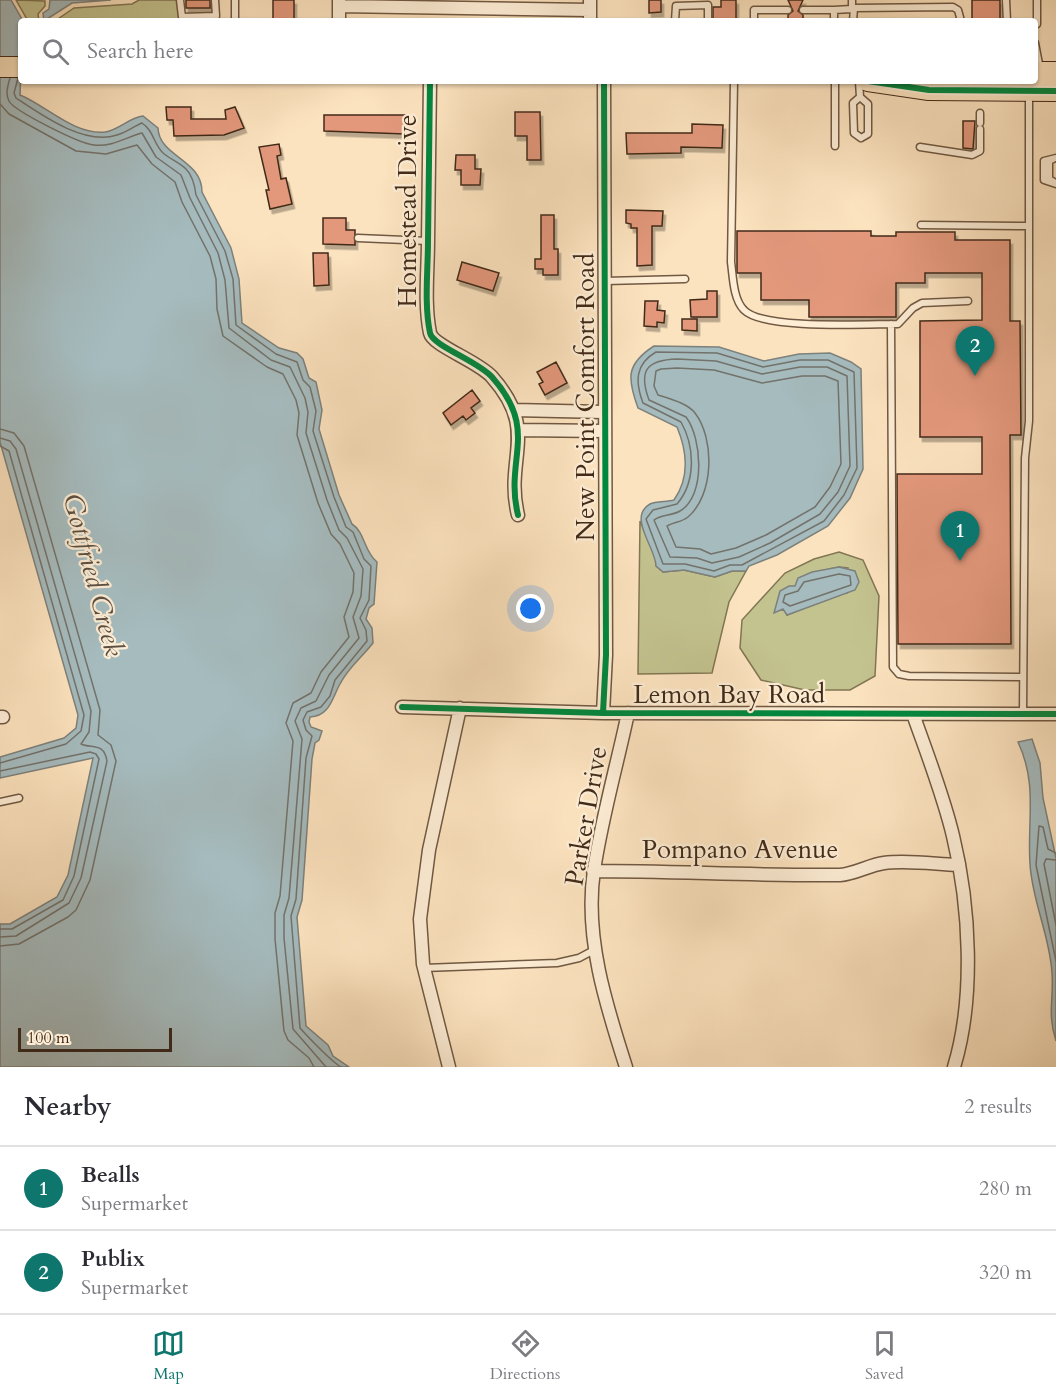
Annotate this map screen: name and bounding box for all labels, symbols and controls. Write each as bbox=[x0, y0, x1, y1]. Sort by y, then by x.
search box bbox=[18, 18, 1038, 84]
icon: search bbox=[39, 35, 72, 68]
text: Search here bbox=[87, 36, 194, 66]
street label: Homestead Drive bbox=[390, 114, 425, 308]
street label: New Point Comfort Road bbox=[568, 253, 603, 541]
pin: 2 bbox=[956, 326, 994, 376]
water label: Gottfried Creek bbox=[54, 489, 133, 661]
pin: 1 bbox=[940, 512, 980, 561]
your location bbox=[516, 594, 545, 623]
street label: Lemon Bay Road bbox=[633, 677, 825, 712]
street label: Parker Drive bbox=[557, 743, 615, 889]
street label: Pompano Avenue bbox=[642, 832, 838, 867]
scale bar bbox=[18, 1025, 172, 1052]
text: 100 m bbox=[27, 1027, 69, 1049]
text: Nearby bbox=[24, 1089, 112, 1124]
text: 2 results bbox=[964, 1093, 1032, 1120]
text: Bealls bbox=[81, 1160, 140, 1190]
text: 1 bbox=[38, 1175, 49, 1202]
text: 280 m bbox=[979, 1175, 1032, 1202]
text: Supermarket bbox=[81, 1190, 188, 1217]
text: Publix bbox=[81, 1244, 145, 1274]
text: 2 bbox=[38, 1259, 49, 1286]
text: 320 m bbox=[979, 1259, 1032, 1286]
text: Supermarket bbox=[81, 1274, 188, 1301]
tab: Map bbox=[152, 1327, 185, 1385]
tab: Directions bbox=[490, 1327, 560, 1385]
tab: Saved bbox=[865, 1327, 904, 1385]

